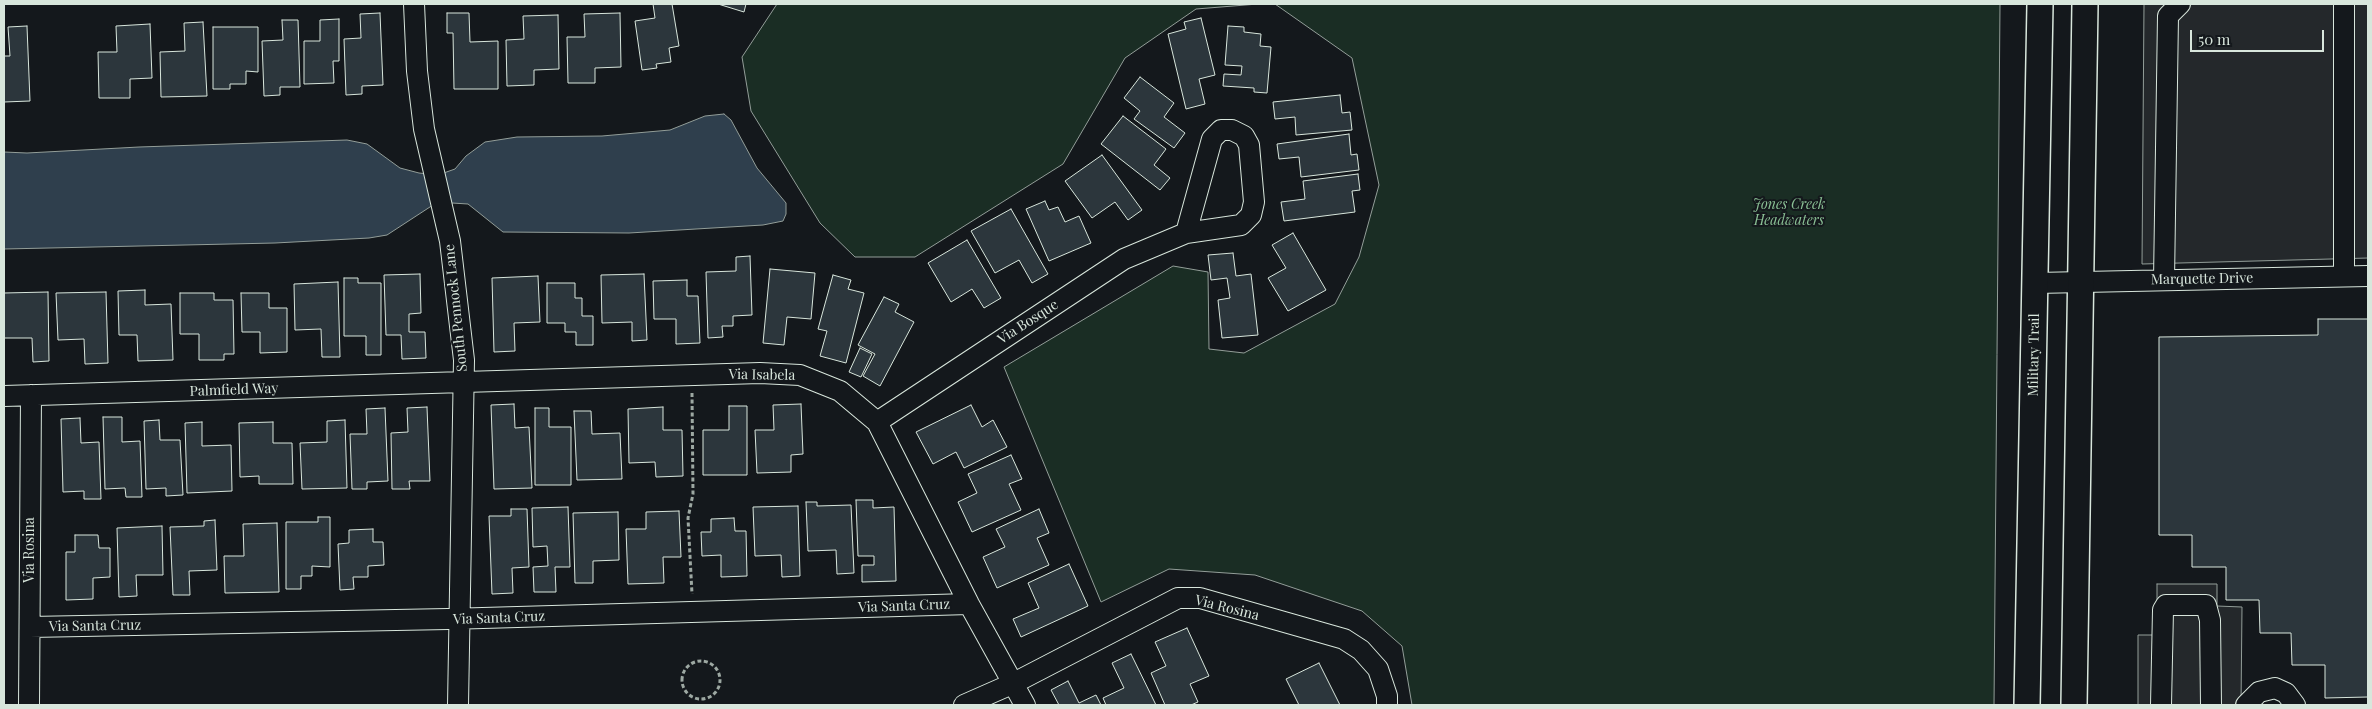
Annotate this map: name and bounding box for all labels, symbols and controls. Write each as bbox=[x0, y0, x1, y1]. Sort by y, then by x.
scale bar bbox=[2192, 20, 2326, 52]
text: 50 m bbox=[2198, 29, 2230, 49]
park label: Jones Creek Headwaters bbox=[1753, 197, 1825, 230]
street label: South Pennock Lane bbox=[441, 243, 471, 373]
street label: Marquette Drive bbox=[2151, 270, 2253, 288]
street label: Via Bosque bbox=[995, 296, 1061, 348]
street label: Military Trail bbox=[2025, 313, 2043, 397]
street label: Via Isabela bbox=[728, 366, 796, 384]
street label: Palmfield Way bbox=[189, 380, 279, 400]
street label: Via Rosina bbox=[22, 517, 38, 583]
street label: Via Rosina bbox=[1193, 592, 1261, 624]
street label: Via Santa Cruz bbox=[858, 596, 950, 616]
street label: Via Santa Cruz bbox=[453, 608, 545, 628]
street label: Via Santa Cruz bbox=[49, 617, 141, 635]

